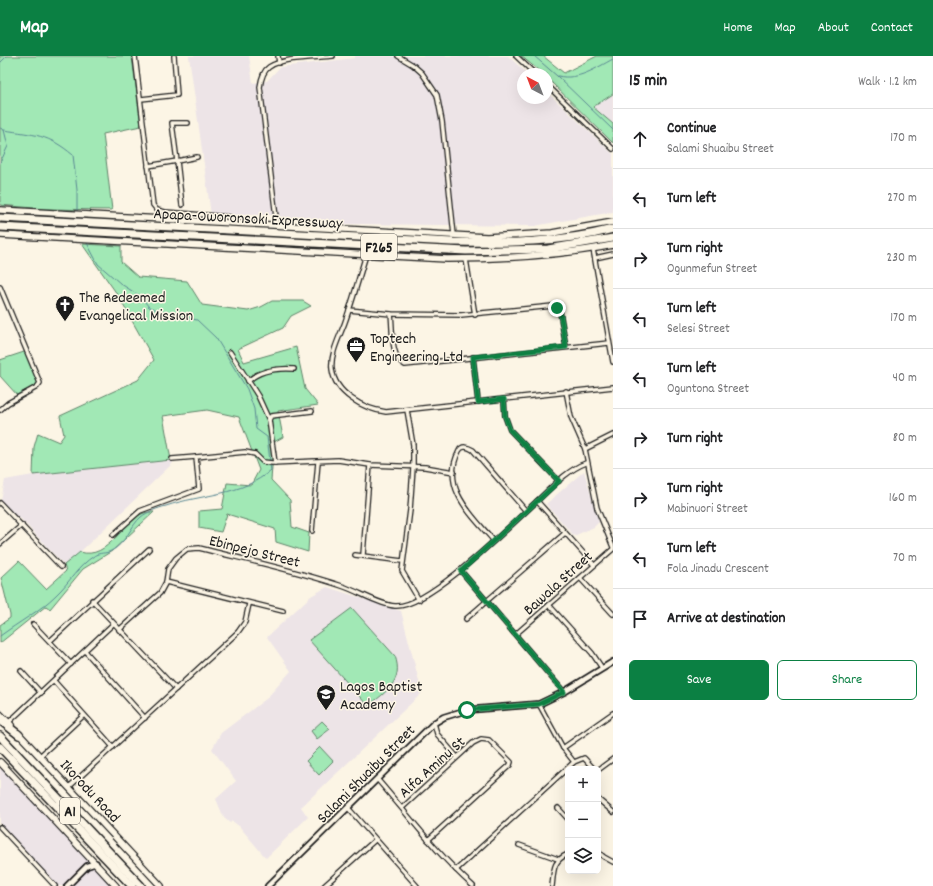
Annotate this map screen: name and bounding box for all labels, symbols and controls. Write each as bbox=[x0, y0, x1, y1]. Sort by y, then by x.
text: Map bbox=[20, 15, 49, 42]
text: Home bbox=[723, 18, 752, 38]
text: Map bbox=[774, 18, 796, 38]
text: About bbox=[818, 18, 849, 38]
text: Contact bbox=[871, 18, 913, 38]
north arrow bbox=[517, 68, 553, 104]
text: 15 min bbox=[629, 70, 667, 94]
text: Walk · 1.2 km bbox=[858, 73, 917, 92]
text: Continue bbox=[667, 118, 716, 140]
icon: ahead bbox=[629, 128, 651, 150]
text: 170 m bbox=[890, 129, 917, 148]
text: Salami Shuaibu Street bbox=[667, 140, 774, 159]
icon: left bbox=[629, 188, 651, 210]
text: Turn left bbox=[667, 188, 716, 210]
text: 270 m bbox=[887, 189, 917, 208]
street label: Apapa-Oworonsoki Expressway bbox=[153, 203, 344, 236]
road number: F265 bbox=[361, 234, 397, 260]
text: Turn right bbox=[667, 238, 723, 260]
icon: right bbox=[629, 248, 651, 270]
text: 230 m bbox=[887, 249, 917, 268]
text: Ogunmefun Street bbox=[667, 260, 757, 279]
place label: The Redeemed Evangelical Mission bbox=[79, 287, 193, 328]
church icon: The Redeemed Evangelical Mission bbox=[54, 294, 76, 322]
text: Turn left bbox=[667, 298, 716, 320]
route end bbox=[548, 299, 566, 317]
icon: left bbox=[629, 308, 651, 330]
text: 170 m bbox=[890, 309, 917, 328]
text: Selesi Street bbox=[667, 320, 730, 339]
place label: Toptech Engineering Ltd bbox=[370, 328, 463, 369]
office icon: Toptech Engineering Ltd bbox=[345, 335, 367, 363]
text: Turn left bbox=[667, 358, 716, 380]
icon: left bbox=[629, 368, 651, 390]
text: 40 m bbox=[893, 369, 917, 388]
text: Oguntona Street bbox=[667, 380, 749, 399]
icon: right bbox=[629, 428, 651, 450]
text: Turn right bbox=[667, 428, 723, 450]
text: 80 m bbox=[893, 429, 917, 448]
text: Turn right bbox=[667, 478, 723, 500]
icon: right bbox=[629, 488, 651, 510]
text: 160 m bbox=[889, 489, 917, 508]
text: Mabinuori Street bbox=[667, 500, 748, 519]
street label: Ebinpejo Street bbox=[207, 530, 302, 575]
text: Turn left bbox=[667, 538, 716, 560]
street label: Bawala Street bbox=[519, 546, 599, 621]
icon: left bbox=[629, 548, 651, 570]
text: 70 m bbox=[893, 549, 917, 568]
text: Fola Jinadu Crescent bbox=[667, 560, 769, 579]
icon: arrive bbox=[629, 608, 651, 630]
text: Arrive at destination bbox=[667, 608, 785, 630]
button: Save bbox=[629, 660, 769, 700]
button: Share bbox=[777, 660, 917, 700]
place label: Lagos Baptist Academy bbox=[340, 676, 423, 717]
school or university icon: Lagos Baptist Academy bbox=[315, 683, 337, 711]
route start bbox=[458, 701, 476, 719]
street label: Salami Shuaibu Street bbox=[312, 720, 421, 829]
street label: Alfa Aminu St bbox=[394, 732, 471, 804]
street label: Ikorodu Road bbox=[54, 755, 125, 829]
map controls bbox=[565, 766, 601, 874]
button: + bbox=[565, 766, 601, 802]
road number: A1 bbox=[60, 798, 80, 824]
button: − bbox=[565, 802, 601, 838]
button: layers bbox=[565, 838, 601, 874]

